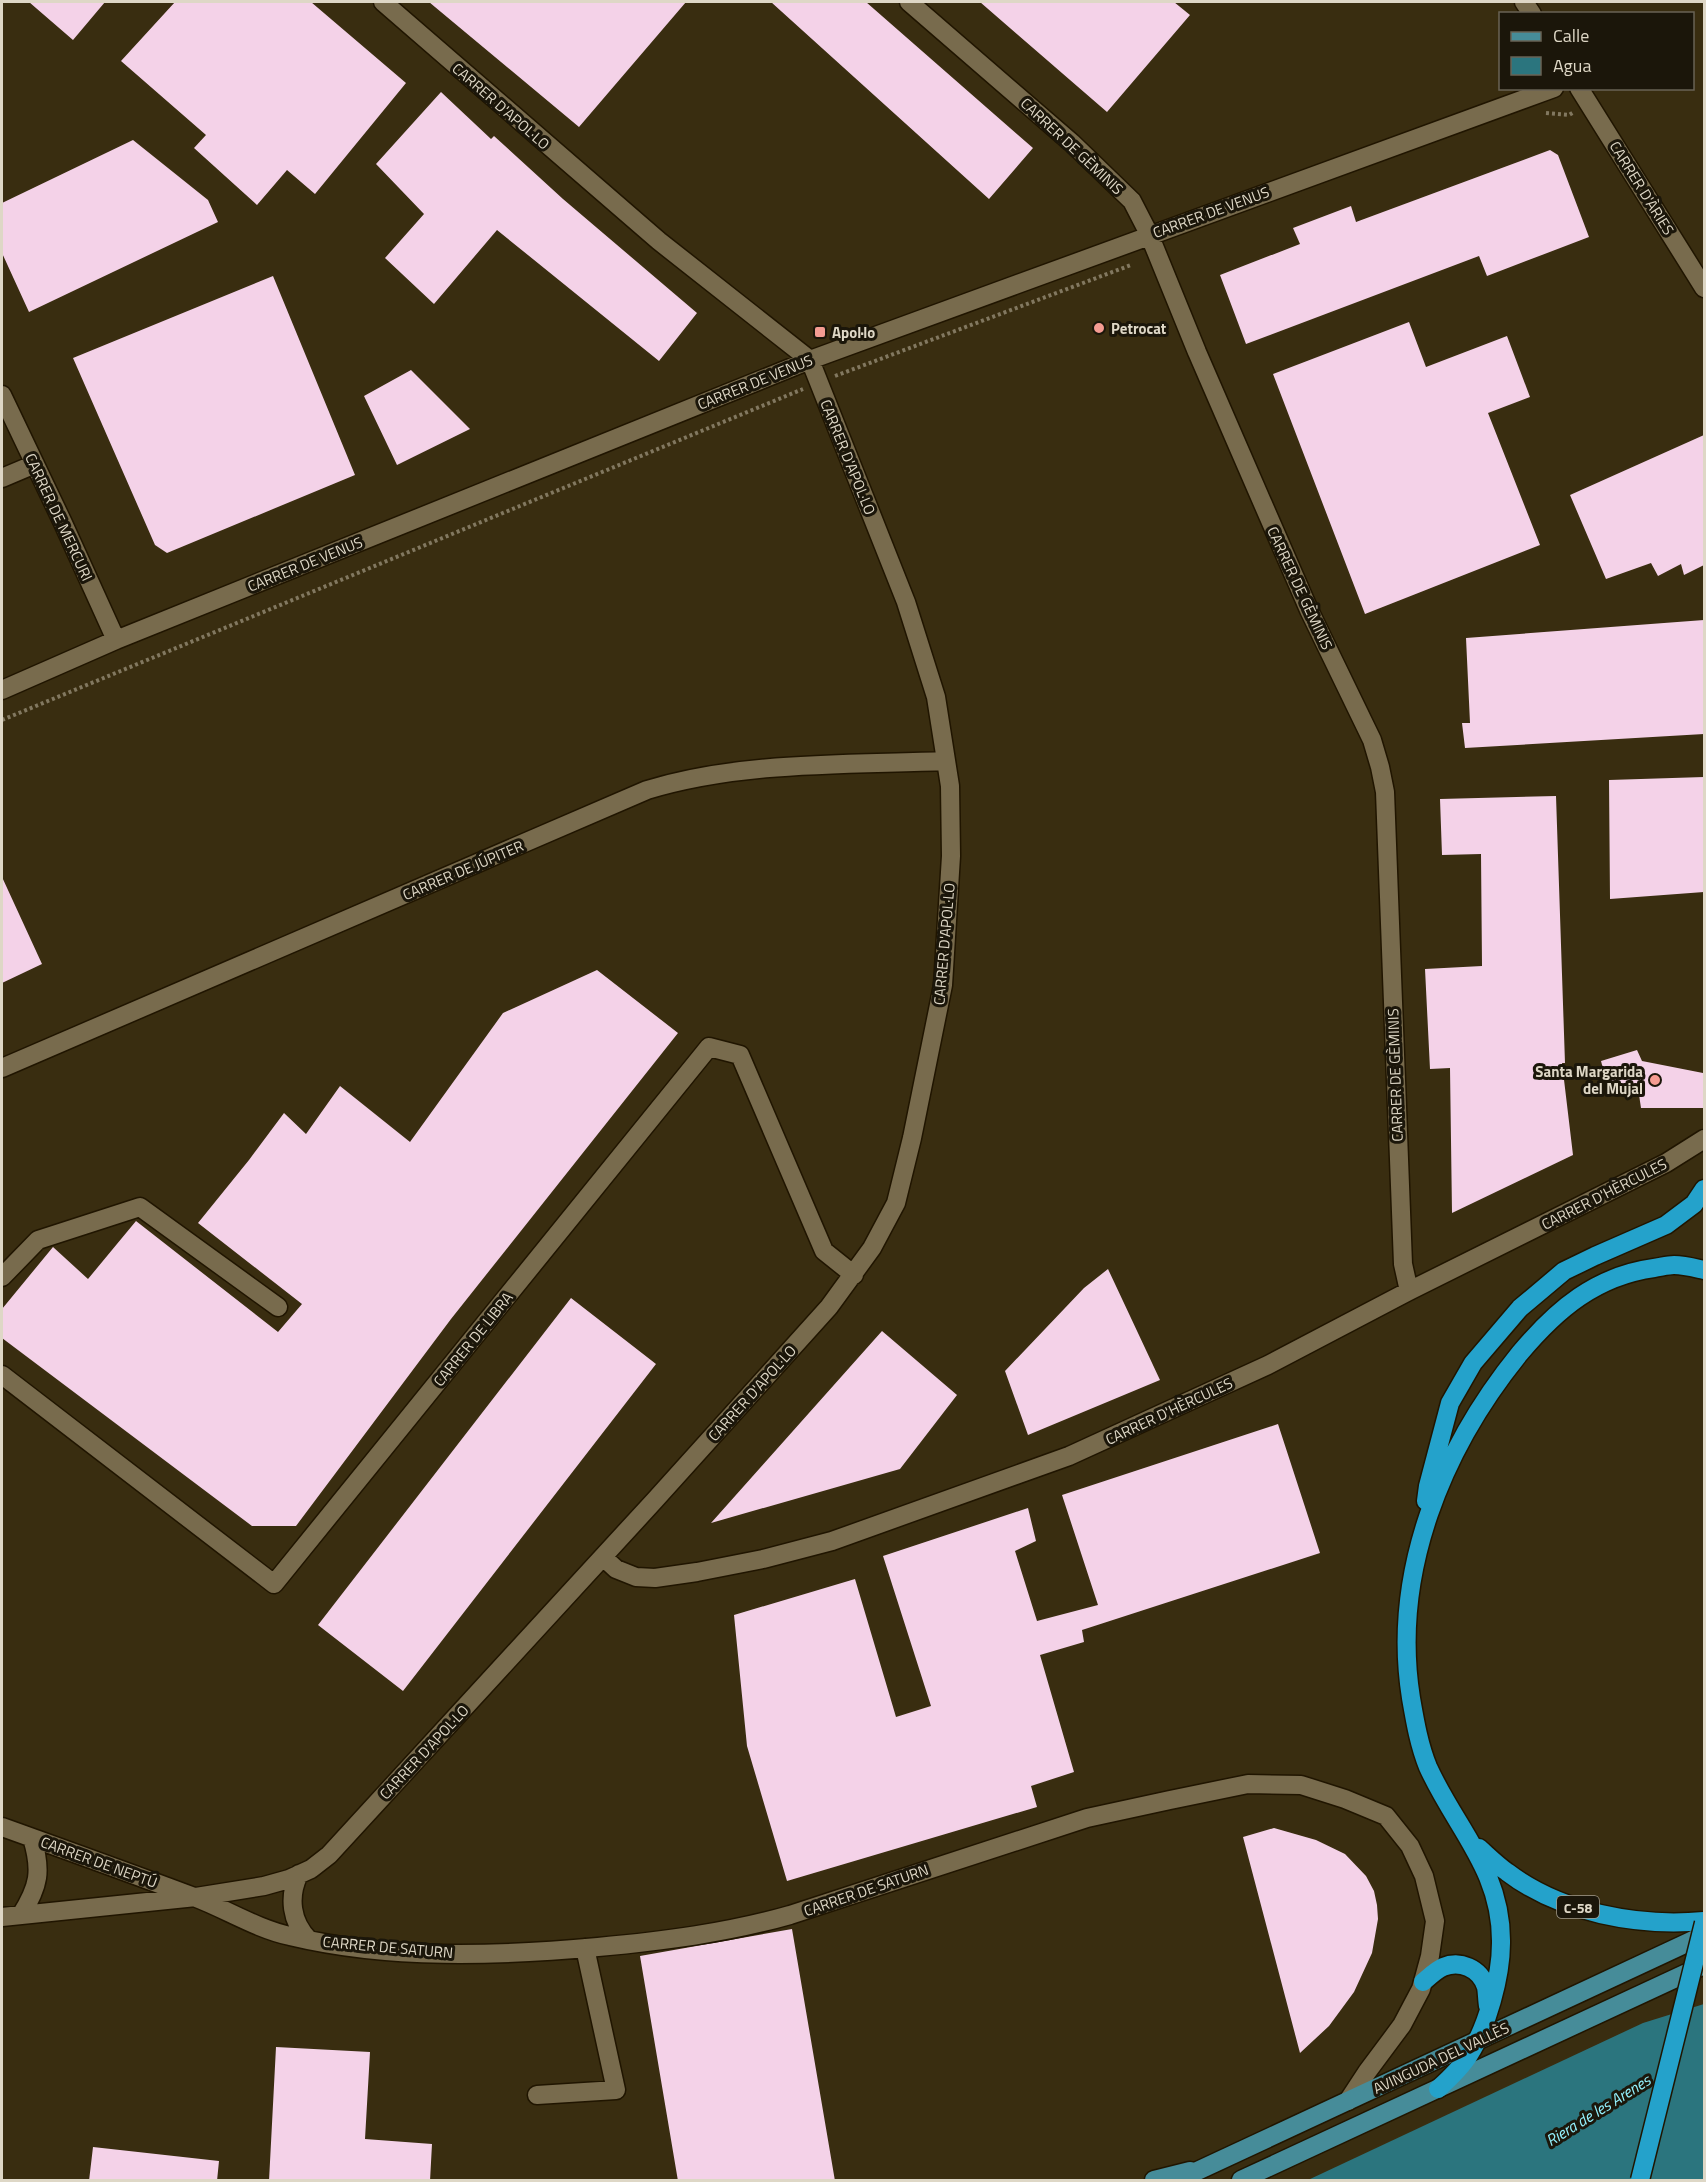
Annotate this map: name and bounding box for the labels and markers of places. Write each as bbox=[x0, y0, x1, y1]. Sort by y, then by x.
place label: Petrocat bbox=[1111, 317, 1167, 340]
place label: Apol·lo bbox=[832, 321, 875, 344]
marker: Petrocat bbox=[1092, 321, 1106, 335]
marker: Apol·lo bbox=[813, 325, 827, 339]
place label: Santa Margarida del Mujal bbox=[1535, 1060, 1643, 1100]
marker: Santa Margarida del Mujal bbox=[1648, 1073, 1662, 1087]

